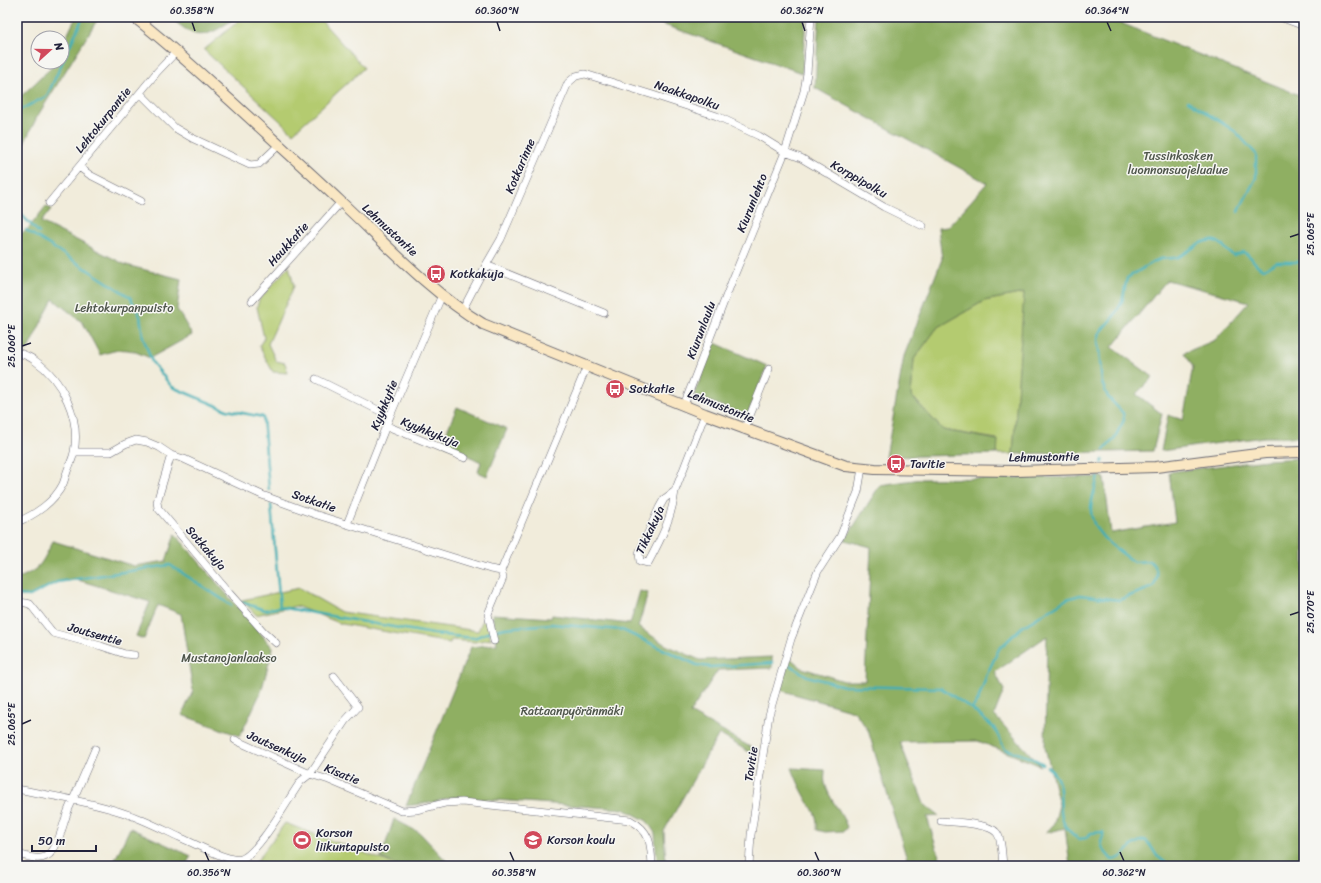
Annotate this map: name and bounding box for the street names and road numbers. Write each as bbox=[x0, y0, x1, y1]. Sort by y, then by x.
street label: Naakkapolku bbox=[651, 74, 723, 117]
street label: Lehtokurpantie bbox=[69, 82, 137, 158]
street label: Kotkarinne bbox=[498, 135, 542, 197]
street label: Korppipolku bbox=[826, 154, 892, 205]
street label: Kiurunlehto bbox=[730, 170, 774, 236]
street label: Lehmustontie bbox=[357, 198, 423, 262]
street label: Haukkatie bbox=[262, 217, 314, 271]
street label: Kiurunlaulu bbox=[680, 297, 722, 362]
street label: Kyyhkytie bbox=[364, 376, 404, 434]
street label: Lehmustontie bbox=[684, 383, 758, 429]
street label: Kyyhkykuja bbox=[397, 410, 463, 454]
street label: Lehmustontie bbox=[1009, 445, 1079, 469]
street label: Sotkatie bbox=[289, 483, 339, 519]
street label: Tikkakuja bbox=[629, 502, 671, 558]
street label: Sotkakuja bbox=[180, 520, 232, 576]
street label: Joutsentie bbox=[64, 615, 125, 652]
street label: Joutsenkuja bbox=[242, 724, 312, 770]
street label: Tavitie bbox=[737, 745, 765, 783]
street label: Kisatie bbox=[321, 757, 363, 791]

